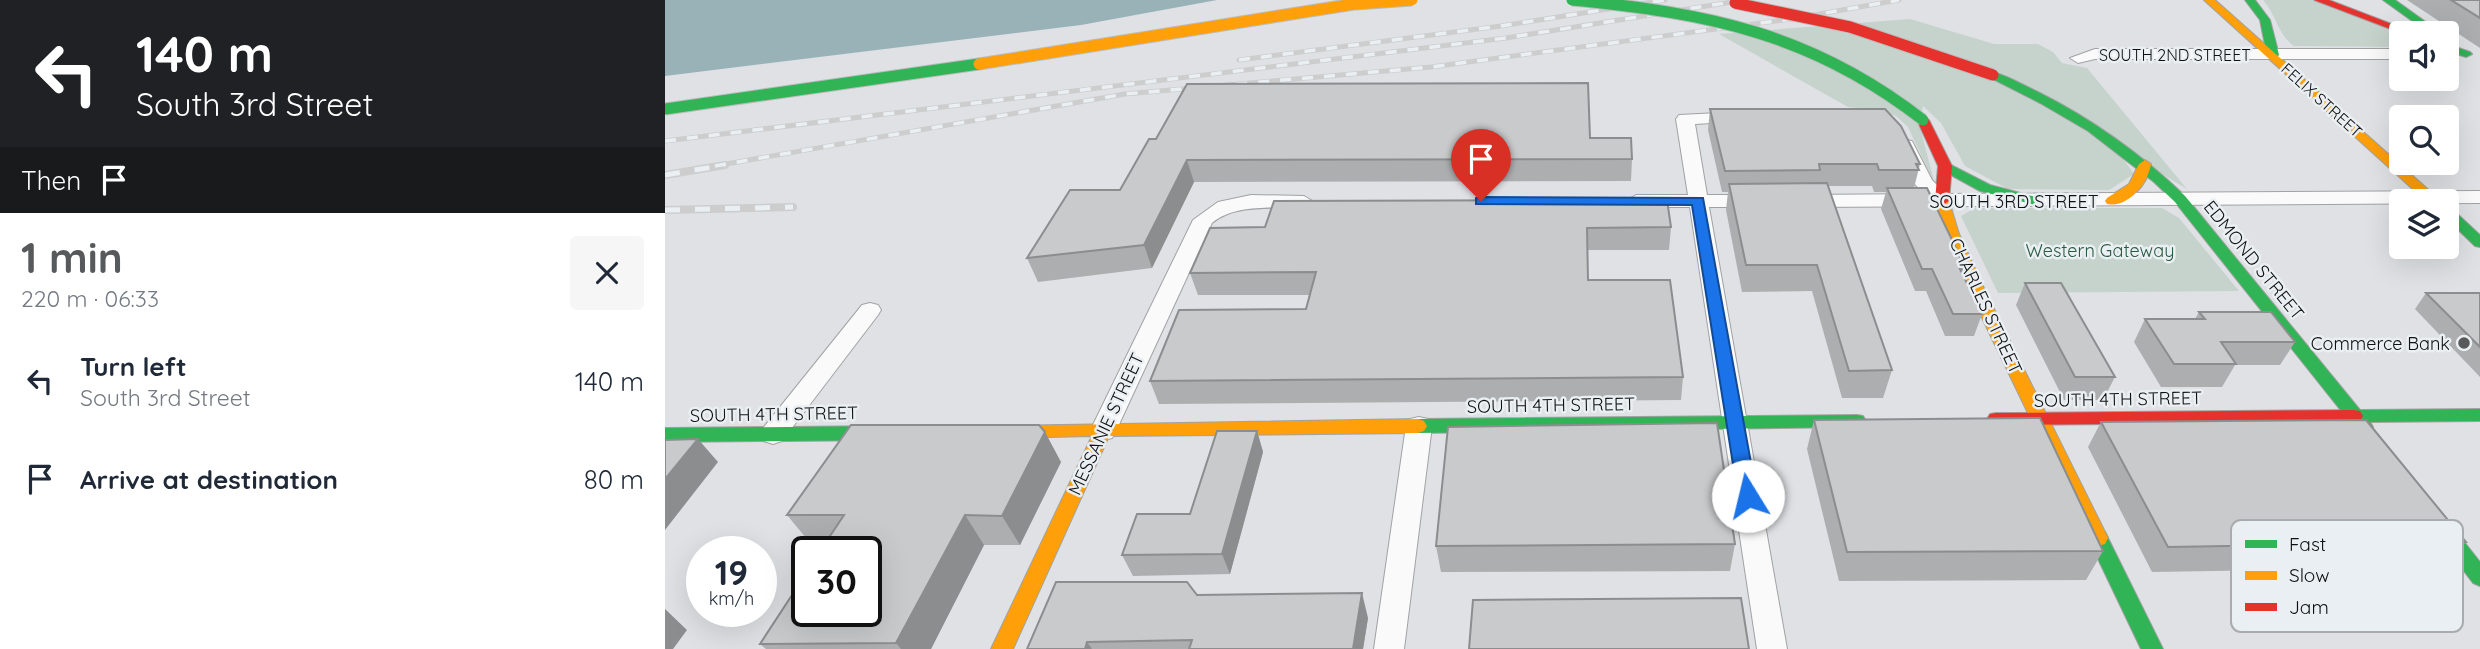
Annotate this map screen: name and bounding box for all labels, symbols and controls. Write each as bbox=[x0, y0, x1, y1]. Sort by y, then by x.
map controls bbox=[2389, 21, 2459, 259]
button: sound bbox=[2389, 21, 2459, 91]
text: 140 m bbox=[136, 23, 273, 84]
icon: left bbox=[21, 28, 112, 119]
street label: SOUTH 2ND STREET bbox=[2099, 45, 2251, 65]
street label: FELIX STREET bbox=[2277, 58, 2367, 142]
text: South 3rd Street bbox=[136, 84, 373, 124]
button: search bbox=[2389, 105, 2459, 175]
pin bbox=[1451, 129, 1511, 201]
icon: arrive bbox=[1462, 140, 1500, 178]
icon: arrive bbox=[95, 161, 133, 199]
text: Then bbox=[21, 164, 81, 197]
button: layers bbox=[2389, 189, 2459, 259]
street label: SOUTH 3RD STREET bbox=[1929, 190, 2099, 213]
street label: EDMOND STREET bbox=[2199, 196, 2309, 325]
text: 1 min bbox=[21, 231, 123, 284]
street label: CHARLES STREET bbox=[1944, 234, 2028, 378]
button: close bbox=[570, 236, 644, 310]
park label: Western Gateway bbox=[2026, 239, 2174, 262]
text: 220 m · 06:33 bbox=[21, 284, 159, 313]
place label: Commerce Bank bbox=[2311, 332, 2450, 355]
marker: Commerce Bank bbox=[2456, 335, 2472, 351]
street label: MESSANIE STREET bbox=[1063, 349, 1149, 499]
text: Turn left bbox=[80, 350, 187, 383]
icon: left bbox=[21, 362, 59, 400]
text: 140 m bbox=[575, 365, 644, 398]
text: South 3rd Street bbox=[80, 383, 251, 412]
street label: SOUTH 4TH STREET bbox=[2034, 386, 2202, 412]
street label: SOUTH 4TH STREET bbox=[1467, 392, 1635, 418]
street label: SOUTH 4TH STREET bbox=[690, 401, 858, 427]
position arrow bbox=[1711, 459, 1785, 533]
icon: arrive bbox=[21, 460, 59, 498]
text: Arrive at destination bbox=[80, 463, 338, 496]
text: 80 m bbox=[584, 463, 644, 496]
legend bbox=[2231, 520, 2463, 632]
text: Fast bbox=[2289, 532, 2326, 556]
speed limit sign: 30 bbox=[791, 536, 882, 627]
text: 19 bbox=[715, 550, 748, 594]
text: Slow bbox=[2289, 563, 2330, 587]
text: km/h bbox=[709, 587, 754, 610]
text: Jam bbox=[2289, 595, 2329, 619]

